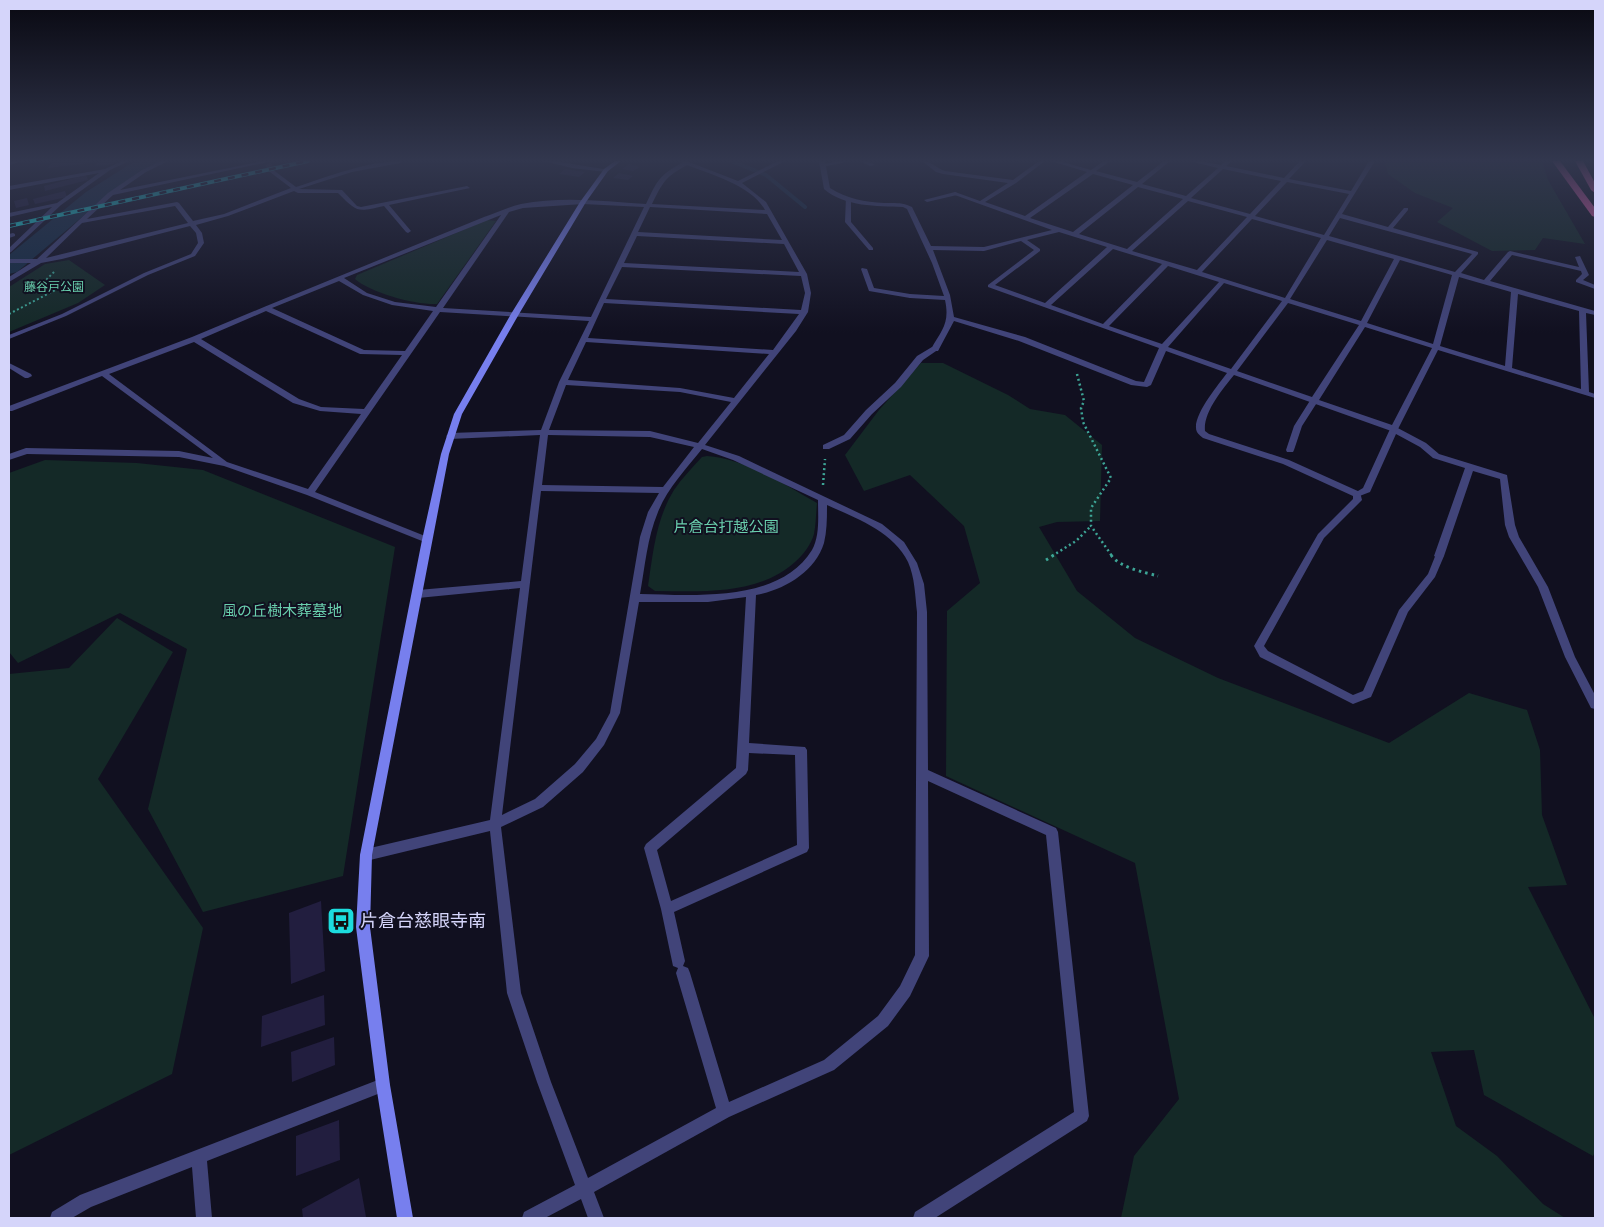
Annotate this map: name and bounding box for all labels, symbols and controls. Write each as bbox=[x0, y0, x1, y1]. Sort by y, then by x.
park label: 藤谷戸公園 bbox=[24, 278, 84, 296]
park label: 片倉台打越公園 bbox=[673, 516, 779, 538]
park label: 風の丘樹木葬墓地 bbox=[222, 600, 342, 622]
bus stop icon: 片倉台慈眼寺南 bbox=[326, 906, 356, 936]
place label: 片倉台慈眼寺南 bbox=[360, 908, 486, 934]

